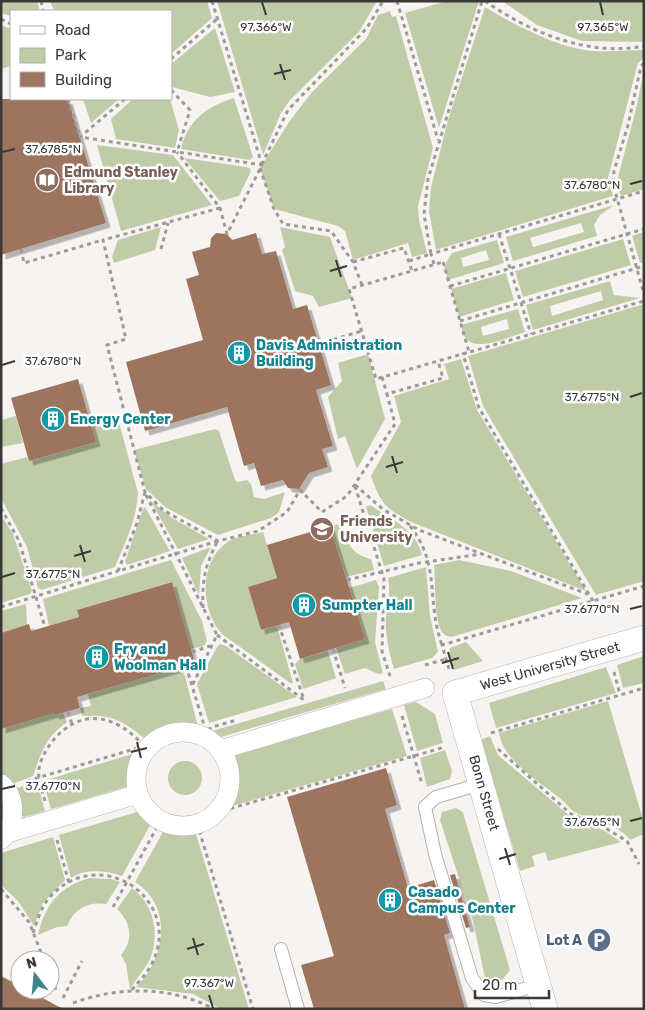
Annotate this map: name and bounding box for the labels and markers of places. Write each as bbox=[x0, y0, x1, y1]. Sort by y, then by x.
place label: Edmund Stanley Library bbox=[64, 164, 178, 197]
library icon: Edmund Stanley Library bbox=[34, 167, 60, 193]
place label: Davis Administration Building bbox=[256, 337, 402, 370]
building icon: Davis Administration Building bbox=[226, 340, 252, 366]
building icon: Energy Center bbox=[40, 406, 66, 432]
place label: Energy Center bbox=[70, 411, 171, 428]
place label: Friends University bbox=[340, 513, 413, 546]
school or university icon: Friends University bbox=[309, 516, 335, 542]
building icon: Sumpter Hall bbox=[291, 592, 317, 618]
place label: Sumpter Hall bbox=[322, 597, 413, 614]
place label: Fry and Woolman Hall bbox=[114, 641, 206, 674]
building icon: Fry and Woolman Hall bbox=[84, 644, 110, 670]
place label: Casado Campus Center bbox=[408, 884, 516, 917]
building icon: Casado Campus Center bbox=[377, 887, 403, 913]
parking icon: Lot A bbox=[586, 927, 612, 953]
place label: Lot A bbox=[546, 932, 582, 949]

